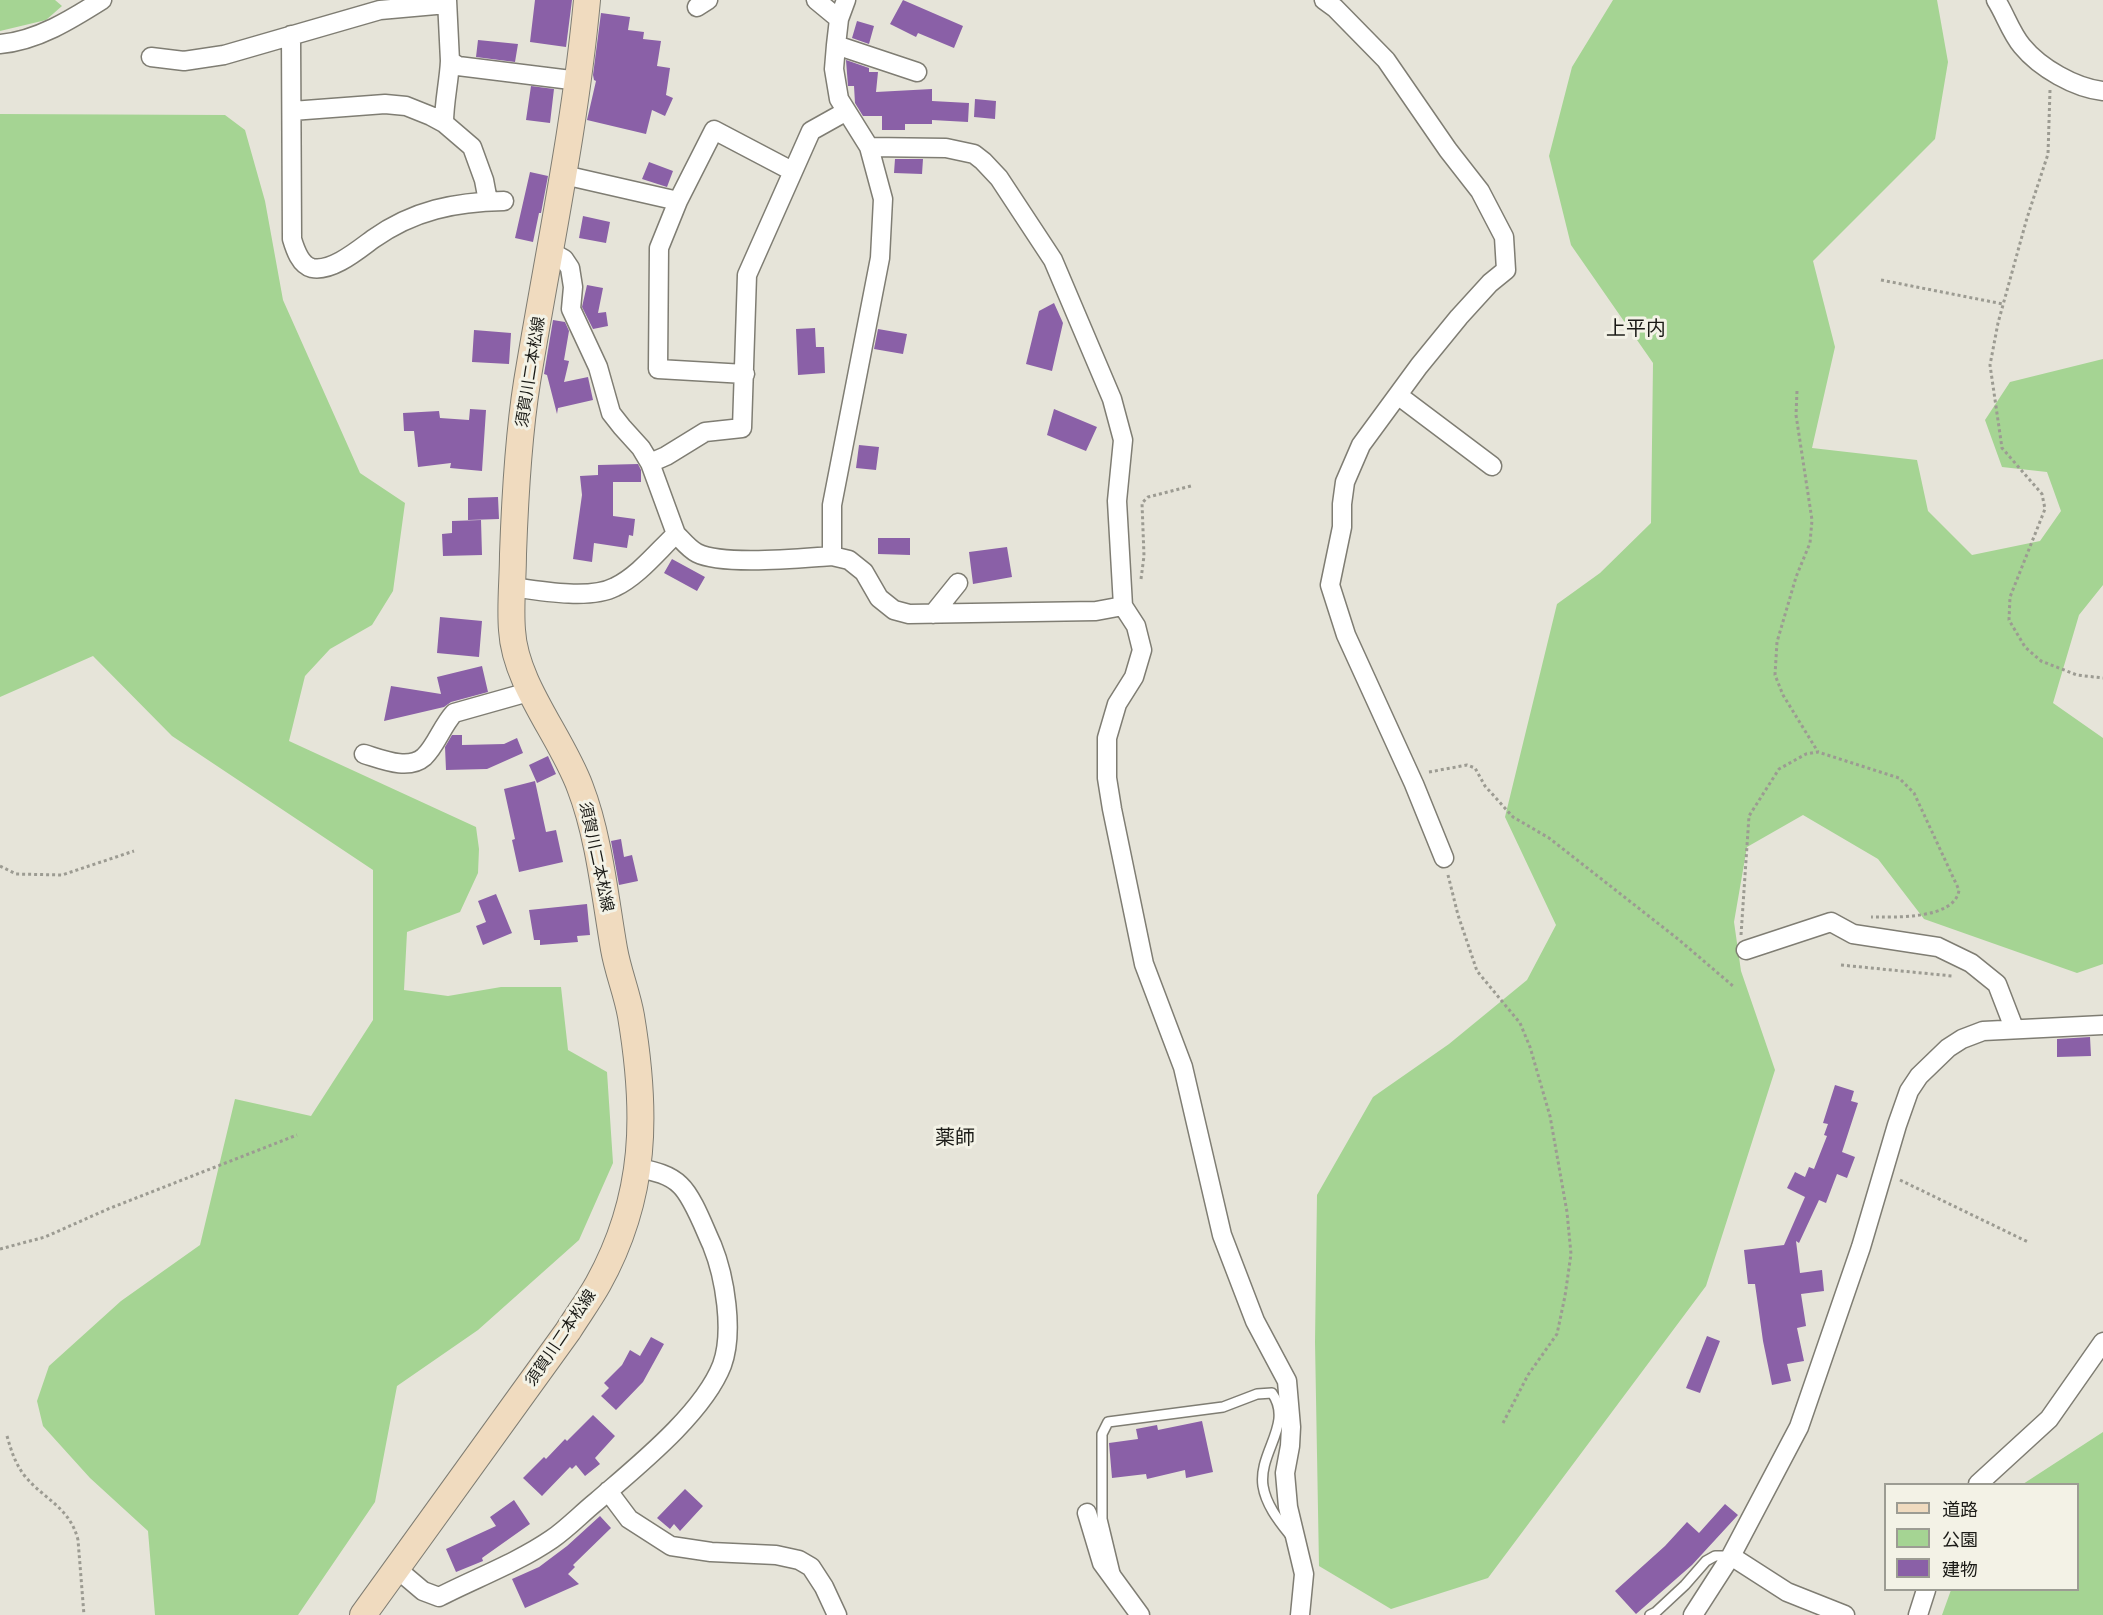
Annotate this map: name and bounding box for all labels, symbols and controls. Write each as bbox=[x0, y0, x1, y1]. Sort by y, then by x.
street label: 須賀川二本松線 bbox=[513, 315, 549, 429]
district label: 上平内 bbox=[1606, 317, 1666, 341]
street label: 須賀川二本松線 bbox=[575, 800, 617, 914]
district label: 薬師 bbox=[935, 1126, 975, 1150]
street label: 須賀川二本松線 bbox=[522, 1286, 600, 1390]
legend bbox=[1884, 1483, 2079, 1591]
text: 道路 bbox=[1942, 1499, 1978, 1520]
text: 公園 bbox=[1942, 1529, 1978, 1550]
text: 建物 bbox=[1942, 1559, 1978, 1580]

